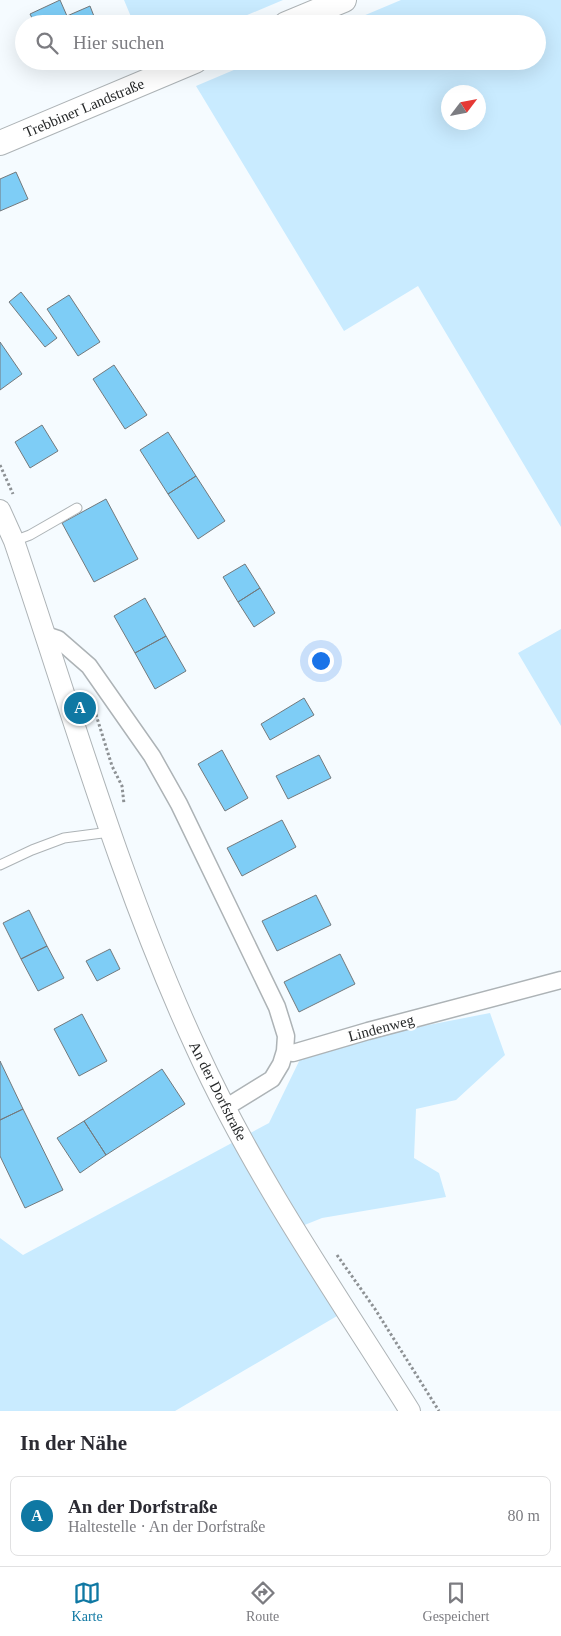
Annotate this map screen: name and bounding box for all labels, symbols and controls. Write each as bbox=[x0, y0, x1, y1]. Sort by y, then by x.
search box bbox=[15, 15, 546, 70]
icon: search bbox=[33, 29, 61, 57]
text: Hier suchen bbox=[73, 32, 164, 53]
street label: Trebbiner Landstraße bbox=[22, 75, 147, 141]
north arrow bbox=[441, 85, 486, 130]
your location bbox=[308, 648, 334, 674]
pin: A bbox=[64, 689, 96, 727]
street label: Lindenweg bbox=[346, 1011, 416, 1044]
street label: An der Dorfstraße bbox=[186, 1039, 250, 1144]
text: In der Nähe bbox=[20, 1431, 127, 1455]
text: An der Dorfstraße bbox=[68, 1496, 218, 1517]
text: A bbox=[31, 1507, 43, 1524]
text: 80 m bbox=[508, 1507, 540, 1524]
text: Haltestelle · An der Dorfstraße bbox=[68, 1518, 265, 1535]
tab: Karte bbox=[72, 1579, 103, 1625]
tab: Route bbox=[246, 1579, 279, 1625]
tab: Gespeichert bbox=[423, 1579, 489, 1625]

